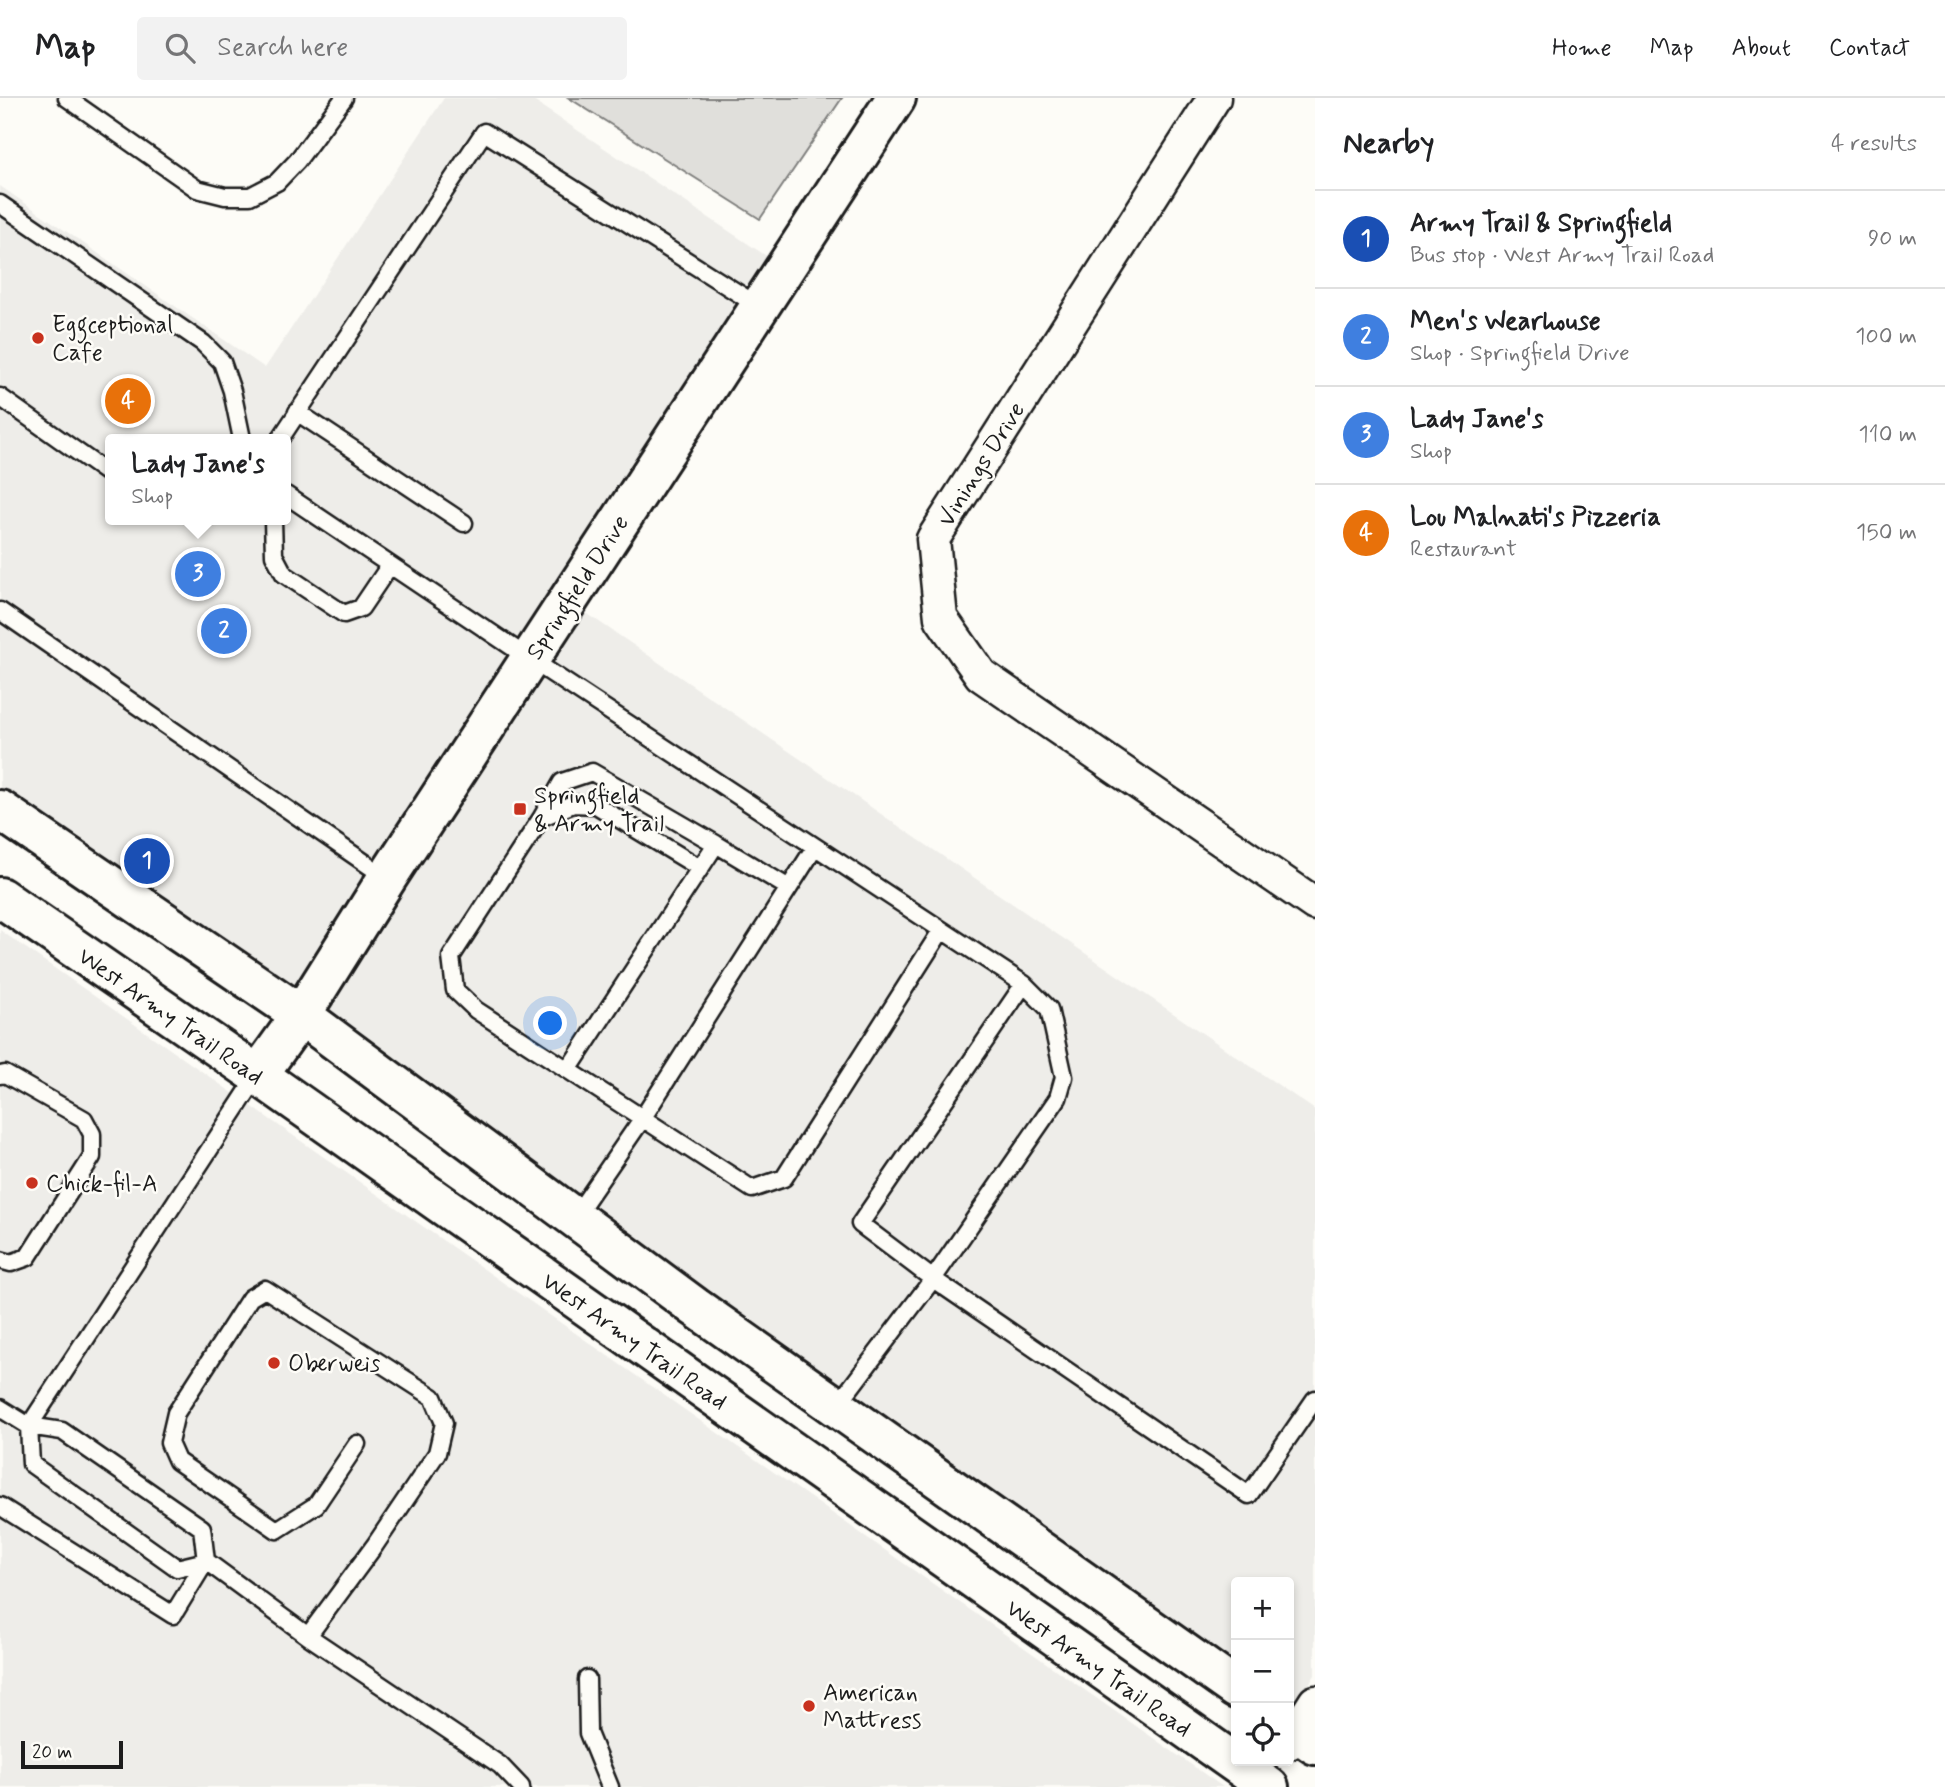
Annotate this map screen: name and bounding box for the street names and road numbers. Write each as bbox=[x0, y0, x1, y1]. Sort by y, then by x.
street label: Vinings Drive bbox=[932, 397, 1033, 533]
street label: Springfield Drive bbox=[520, 509, 639, 668]
street label: West Army Trail Road bbox=[71, 942, 269, 1093]
street label: West Army Trail Road bbox=[535, 1267, 733, 1418]
street label: West Army Trail Road bbox=[999, 1594, 1197, 1745]

